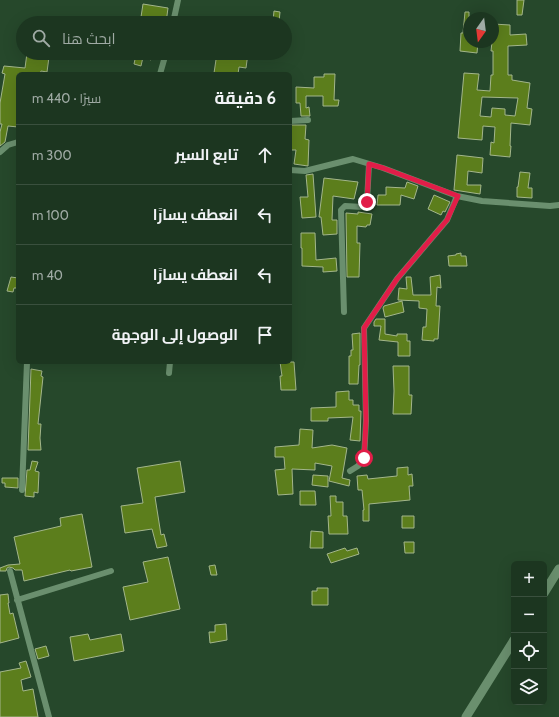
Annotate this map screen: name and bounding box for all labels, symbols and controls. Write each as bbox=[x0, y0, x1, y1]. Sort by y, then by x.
north arrow bbox=[463, 12, 499, 48]
search box bbox=[16, 16, 292, 60]
icon: search bbox=[30, 27, 52, 49]
text: ابحث هنا bbox=[62, 30, 116, 48]
text: 6 دقيقة bbox=[215, 88, 276, 108]
text: سيرًا · 440 m bbox=[32, 90, 101, 106]
icon: ahead bbox=[254, 144, 276, 166]
text: تابع السير bbox=[175, 146, 238, 164]
text: 300 m bbox=[32, 147, 72, 163]
route end bbox=[358, 193, 376, 211]
icon: left bbox=[254, 204, 276, 226]
text: انعطف يسارًا bbox=[153, 206, 238, 224]
text: 100 m bbox=[32, 207, 69, 223]
icon: left bbox=[254, 264, 276, 286]
text: انعطف يسارًا bbox=[153, 266, 238, 284]
text: 40 m bbox=[32, 267, 63, 283]
icon: arrive bbox=[254, 324, 276, 346]
text: الوصول إلى الوجهة bbox=[112, 326, 238, 344]
route start bbox=[355, 449, 373, 467]
map controls bbox=[511, 561, 547, 705]
button: + bbox=[511, 561, 547, 597]
button: − bbox=[511, 597, 547, 633]
button: locate bbox=[511, 633, 547, 669]
button: layers bbox=[511, 669, 547, 705]

